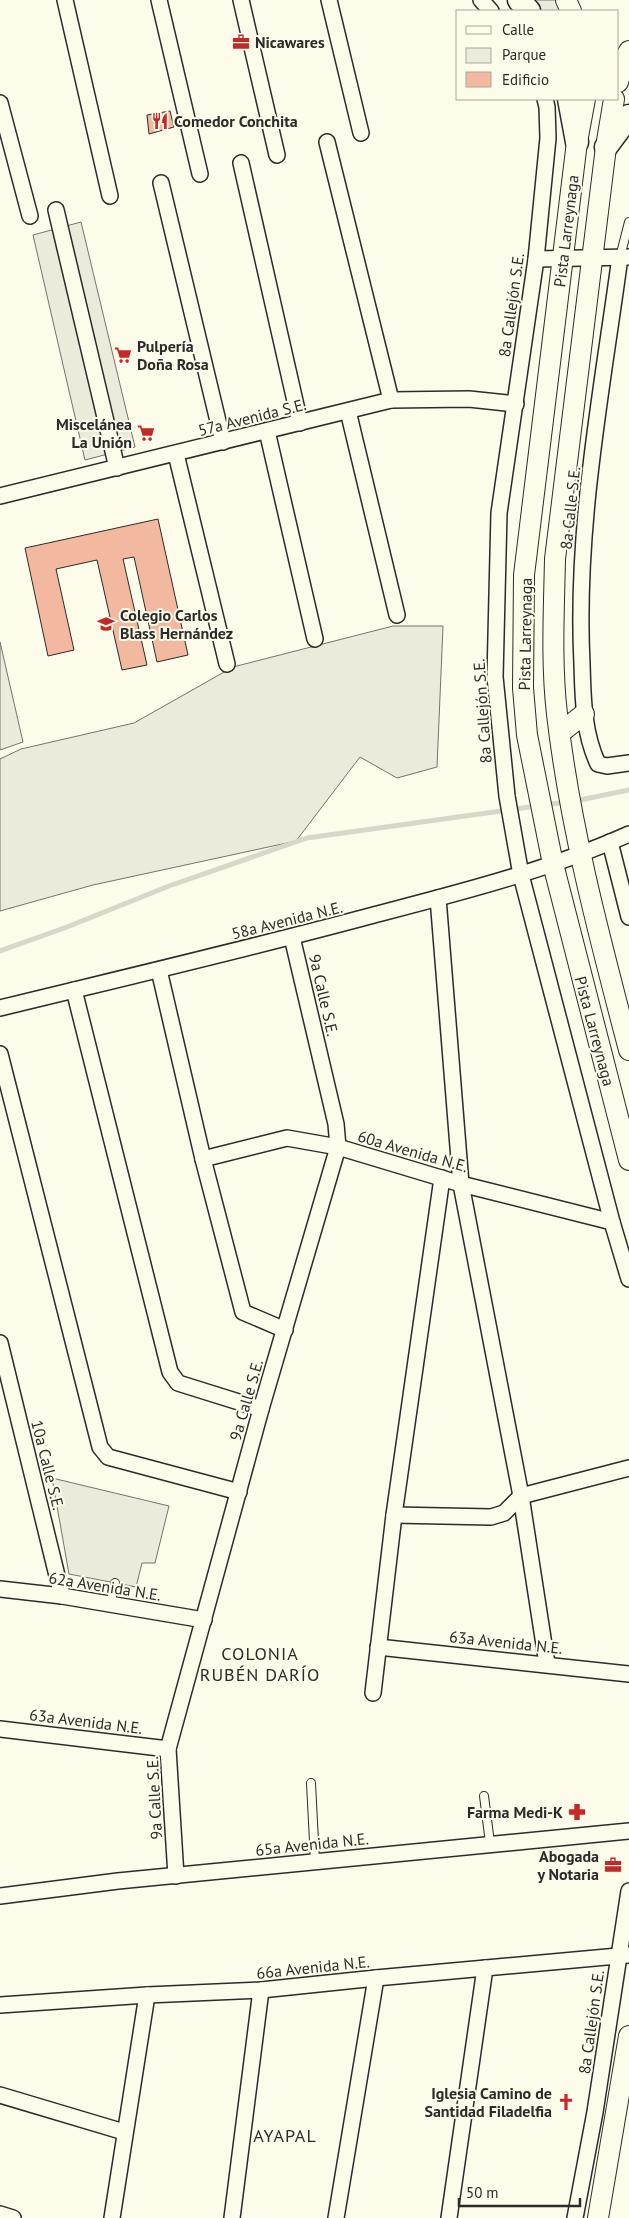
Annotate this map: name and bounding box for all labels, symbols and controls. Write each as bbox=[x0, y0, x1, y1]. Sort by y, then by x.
legend bbox=[456, 10, 619, 100]
text: Calle bbox=[502, 20, 534, 39]
office icon: Nicawares bbox=[231, 32, 251, 52]
place label: Nicawares bbox=[255, 32, 325, 52]
text: Parque bbox=[502, 45, 546, 64]
text: Edificio bbox=[502, 70, 549, 89]
restaurant icon: Comedor Conchita bbox=[150, 111, 170, 131]
place label: Comedor Conchita bbox=[174, 111, 298, 131]
street label: Pista Larreynaga bbox=[549, 174, 583, 288]
street label: 8a Callejón S.E. bbox=[494, 252, 528, 358]
place label: Pulpería Doña Rosa bbox=[137, 336, 209, 374]
supermarket icon: Pulpería Doña Rosa bbox=[113, 345, 133, 365]
street label: 57a Avenida S.E. bbox=[196, 394, 308, 440]
place label: Miscelánea La Unión bbox=[56, 414, 132, 452]
supermarket icon: Miscelánea La Unión bbox=[136, 423, 156, 443]
street label: 8a Calle S.E. bbox=[556, 465, 584, 551]
street label: Pista Larreynaga bbox=[514, 577, 536, 691]
place label: Colegio Carlos Blass Hernández bbox=[120, 605, 233, 643]
school or university icon: Colegio Carlos Blass Hernández bbox=[96, 614, 116, 634]
street label: 8a Callejón S.E. bbox=[468, 658, 496, 764]
street label: 58a Avenida N.E. bbox=[229, 897, 345, 943]
street label: 9a Calle S.E. bbox=[305, 952, 343, 1038]
street label: Pista Larreynaga bbox=[571, 974, 619, 1088]
street label: 60a Avenida N.E. bbox=[356, 1126, 470, 1176]
street label: 9a Calle S.E. bbox=[225, 1357, 267, 1443]
street label: 10a Calle S.E. bbox=[27, 1418, 69, 1512]
street label: 62a Avenida N.E. bbox=[47, 1567, 163, 1605]
street label: 63a Avenida N.E. bbox=[448, 1626, 564, 1658]
district label: COLONIA RUBÉN DARÍO bbox=[200, 1642, 320, 1686]
street label: 63a Avenida N.E. bbox=[28, 1704, 144, 1738]
street label: 9a Calle S.E. bbox=[142, 1756, 166, 1840]
place label: Farma Medi-K bbox=[467, 1802, 563, 1822]
pharmacy icon: Farma Medi-K bbox=[567, 1802, 587, 1822]
street label: 65a Avenida N.E. bbox=[254, 1828, 370, 1860]
place label: Abogada y Notaria bbox=[536, 1846, 599, 1884]
office icon: Abogada y Notaria bbox=[603, 1855, 623, 1875]
street label: 66a Avenida N.E. bbox=[255, 1951, 371, 1983]
street label: 8a Callejón S.E. bbox=[574, 1969, 608, 2075]
place label: Iglesia Camino de Santidad Filadelfia bbox=[424, 2083, 552, 2121]
church icon: Iglesia Camino de Santidad Filadelfia bbox=[556, 2092, 576, 2112]
district label: AYAPAL bbox=[253, 2124, 317, 2147]
scale bar bbox=[459, 2176, 580, 2208]
text: 50 m bbox=[466, 2183, 499, 2202]

